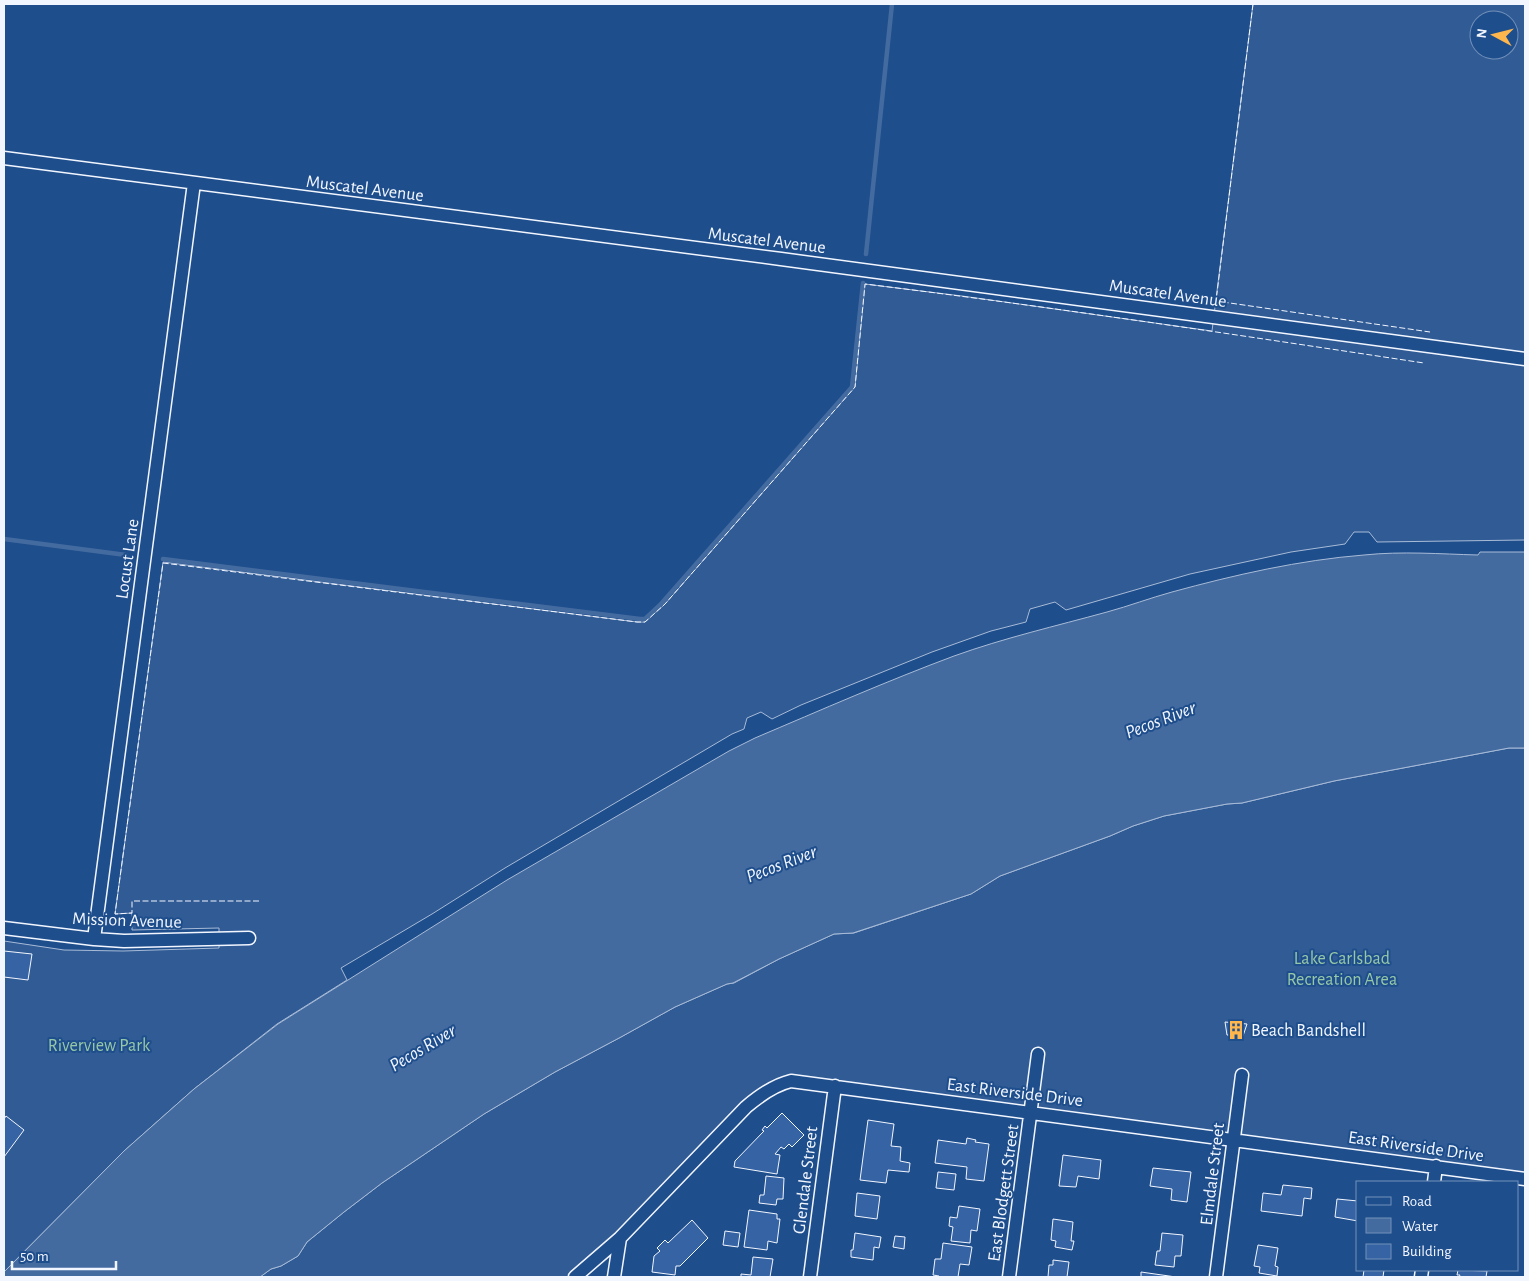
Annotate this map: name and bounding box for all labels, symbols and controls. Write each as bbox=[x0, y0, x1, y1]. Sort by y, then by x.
north arrow bbox=[1469, 10, 1519, 60]
text: N bbox=[1475, 28, 1490, 39]
street label: Muscatel Avenue bbox=[305, 173, 425, 205]
street label: Muscatel Avenue bbox=[707, 225, 827, 257]
street label: Muscatel Avenue bbox=[1108, 277, 1228, 311]
street label: Locust Lane bbox=[113, 518, 143, 600]
water label: Pecos River bbox=[1123, 698, 1199, 743]
water label: Pecos River bbox=[744, 842, 820, 887]
street label: Mission Avenue bbox=[72, 910, 182, 932]
park label: Lake Carlsbad Recreation Area bbox=[1287, 950, 1397, 989]
building icon: Beach Bandshell bbox=[1225, 1019, 1247, 1041]
water label: Pecos River bbox=[386, 1021, 460, 1075]
place label: Beach Bandshell bbox=[1251, 1022, 1366, 1040]
park label: Riverview Park bbox=[48, 1037, 151, 1055]
street label: East Riverside Drive bbox=[946, 1076, 1084, 1110]
street label: Elmdale Street bbox=[1198, 1122, 1228, 1226]
street label: East Blodgett Street bbox=[985, 1123, 1023, 1263]
street label: Glendale Street bbox=[790, 1125, 822, 1235]
street label: East Riverside Drive bbox=[1347, 1129, 1485, 1165]
legend bbox=[1356, 1181, 1519, 1271]
text: Road bbox=[1402, 1194, 1432, 1209]
text: Water bbox=[1402, 1219, 1438, 1234]
scale bar bbox=[12, 1238, 116, 1270]
text: Building bbox=[1402, 1244, 1452, 1259]
text: 50 m bbox=[20, 1249, 49, 1264]

